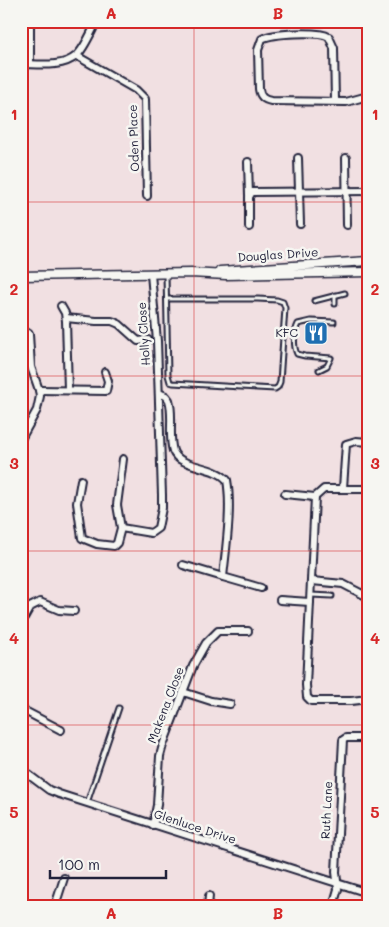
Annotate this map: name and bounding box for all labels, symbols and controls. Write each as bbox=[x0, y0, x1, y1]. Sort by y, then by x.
text: A bbox=[105, 2, 117, 23]
text: B bbox=[273, 2, 283, 23]
text: 1 bbox=[10, 103, 18, 124]
text: 1 bbox=[371, 103, 379, 124]
street label: Oden Place bbox=[124, 104, 142, 172]
street label: Douglas Drive bbox=[237, 243, 319, 265]
text: 2 bbox=[10, 278, 19, 299]
text: 2 bbox=[371, 278, 380, 299]
street label: Holly Close bbox=[133, 302, 153, 366]
restaurant icon: KFC bbox=[303, 320, 329, 346]
place label: KFC bbox=[275, 324, 298, 340]
text: 3 bbox=[9, 452, 19, 473]
text: 3 bbox=[370, 452, 380, 473]
text: 4 bbox=[9, 627, 19, 648]
text: 4 bbox=[370, 627, 380, 648]
street label: Makena Close bbox=[143, 664, 187, 745]
street label: Ruth Lane bbox=[316, 781, 336, 839]
text: 5 bbox=[9, 801, 19, 822]
text: 5 bbox=[370, 801, 380, 822]
street label: Glenluce Drive bbox=[152, 805, 238, 847]
scale bar bbox=[50, 847, 166, 879]
text: 100 m bbox=[58, 854, 100, 874]
text: A bbox=[105, 902, 117, 923]
text: B bbox=[273, 902, 283, 923]

